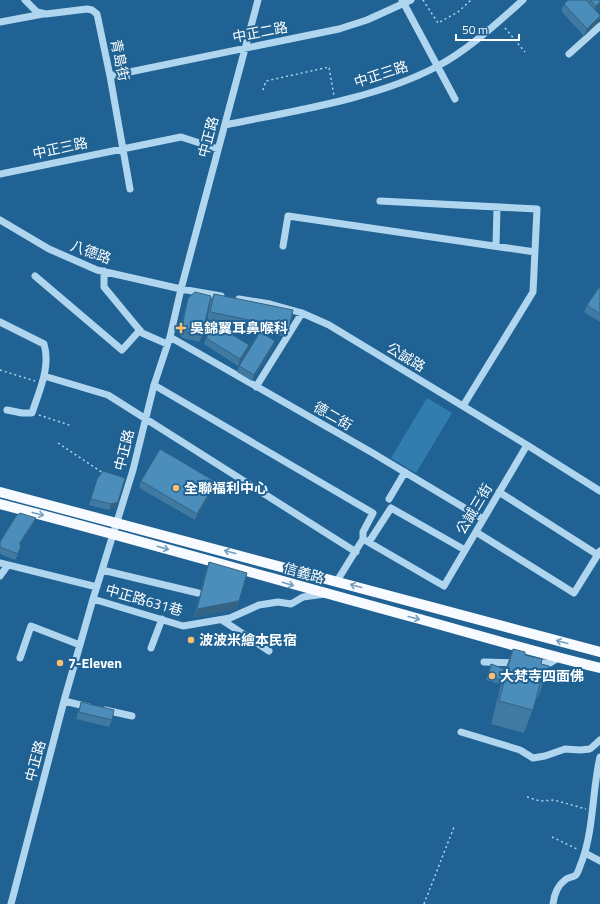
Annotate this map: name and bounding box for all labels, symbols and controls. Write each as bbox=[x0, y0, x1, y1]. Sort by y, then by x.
street label: 中正二路 bbox=[230, 16, 289, 47]
scale bar bbox=[456, 16, 519, 42]
text: 50 m bbox=[462, 20, 488, 39]
street label: 青島街 bbox=[106, 37, 135, 83]
street label: 中正三路 bbox=[351, 55, 411, 92]
street label: 中正路 bbox=[192, 114, 223, 160]
street label: 中正三路 bbox=[30, 131, 89, 164]
street label: 八德路 bbox=[68, 234, 114, 269]
place label: 吳錦翼耳鼻喉科 bbox=[190, 317, 288, 338]
marker: 吳錦翼耳鼻喉科 bbox=[175, 322, 187, 334]
street label: 公誠路 bbox=[383, 337, 430, 376]
street label: 德二街 bbox=[310, 396, 357, 435]
street label: 中正路 bbox=[108, 427, 139, 473]
place label: 全聯福利中心 bbox=[184, 477, 268, 498]
street label: 公誠三街 bbox=[450, 479, 497, 538]
marker: 全聯福利中心 bbox=[171, 483, 181, 493]
one-way arrow bbox=[31, 511, 44, 518]
one-way arrow bbox=[156, 545, 169, 552]
one-way arrow bbox=[224, 548, 237, 556]
street label: 信義路 bbox=[281, 557, 327, 588]
street label: 中正路631巷 bbox=[103, 578, 185, 621]
one-way arrow bbox=[282, 580, 295, 588]
one-way arrow bbox=[349, 582, 362, 589]
one-way arrow bbox=[407, 615, 420, 622]
place label: 波波米繪本民宿 bbox=[199, 629, 297, 650]
marker: 波波米繪本民宿 bbox=[186, 635, 196, 645]
one-way arrow bbox=[556, 638, 569, 645]
place label: 7-Eleven bbox=[68, 652, 122, 673]
marker: 7-Eleven bbox=[55, 658, 65, 668]
place label: 大梵寺四面佛 bbox=[500, 665, 584, 686]
marker: 大梵寺四面佛 bbox=[487, 671, 497, 681]
street label: 中正路 bbox=[19, 738, 50, 784]

